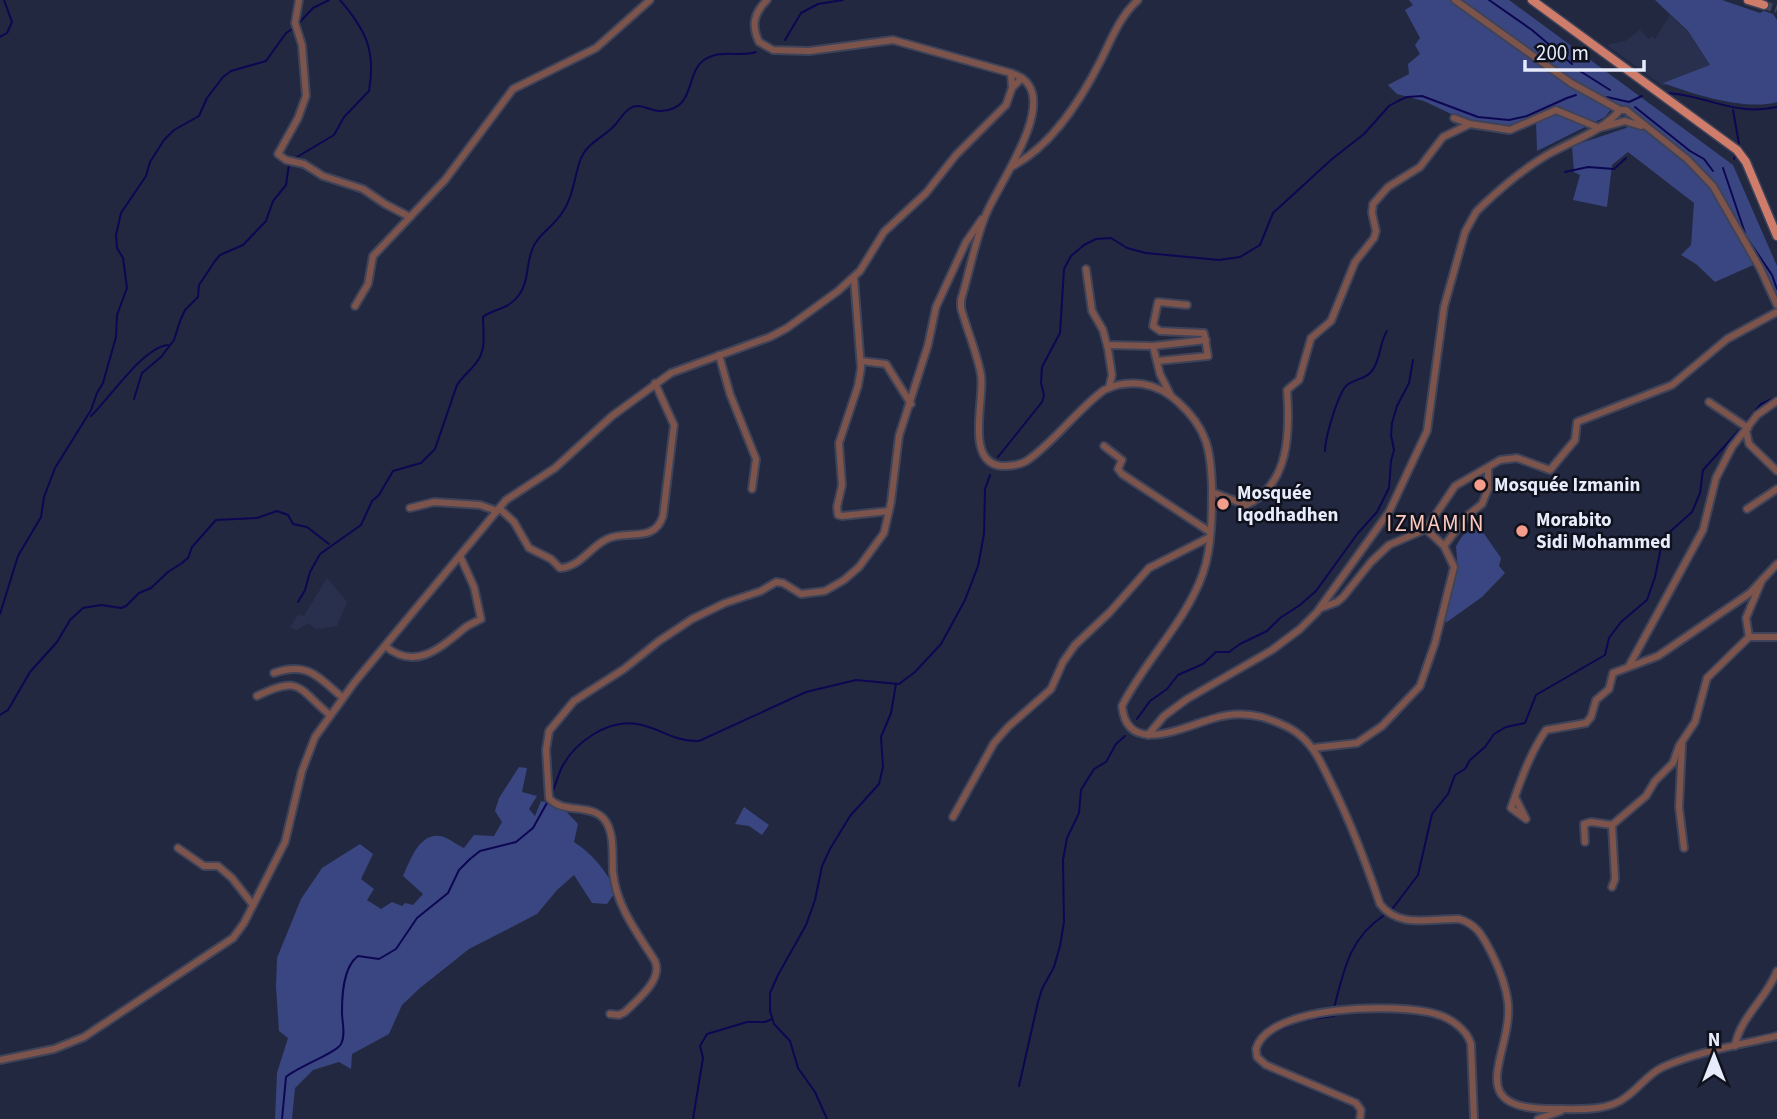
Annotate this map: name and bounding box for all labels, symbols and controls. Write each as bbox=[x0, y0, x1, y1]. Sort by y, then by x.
scale bar bbox=[1525, 28, 1644, 72]
text: 200 m bbox=[1536, 38, 1589, 68]
place label: Mosquée Izmanin bbox=[1494, 472, 1640, 499]
marker: Mosquée Izmanin bbox=[1472, 477, 1488, 493]
place label: Mosquée Iqodhadhen bbox=[1237, 480, 1338, 529]
marker: Mosquée Iqodhadhen bbox=[1215, 496, 1231, 512]
district label: IZMAMIN bbox=[1386, 507, 1486, 540]
place label: Morabito Sidi Mohammed bbox=[1536, 507, 1671, 556]
marker: Morabito Sidi Mohammed bbox=[1514, 523, 1530, 539]
north arrow bbox=[1679, 1021, 1749, 1091]
text: N bbox=[1708, 1027, 1720, 1054]

